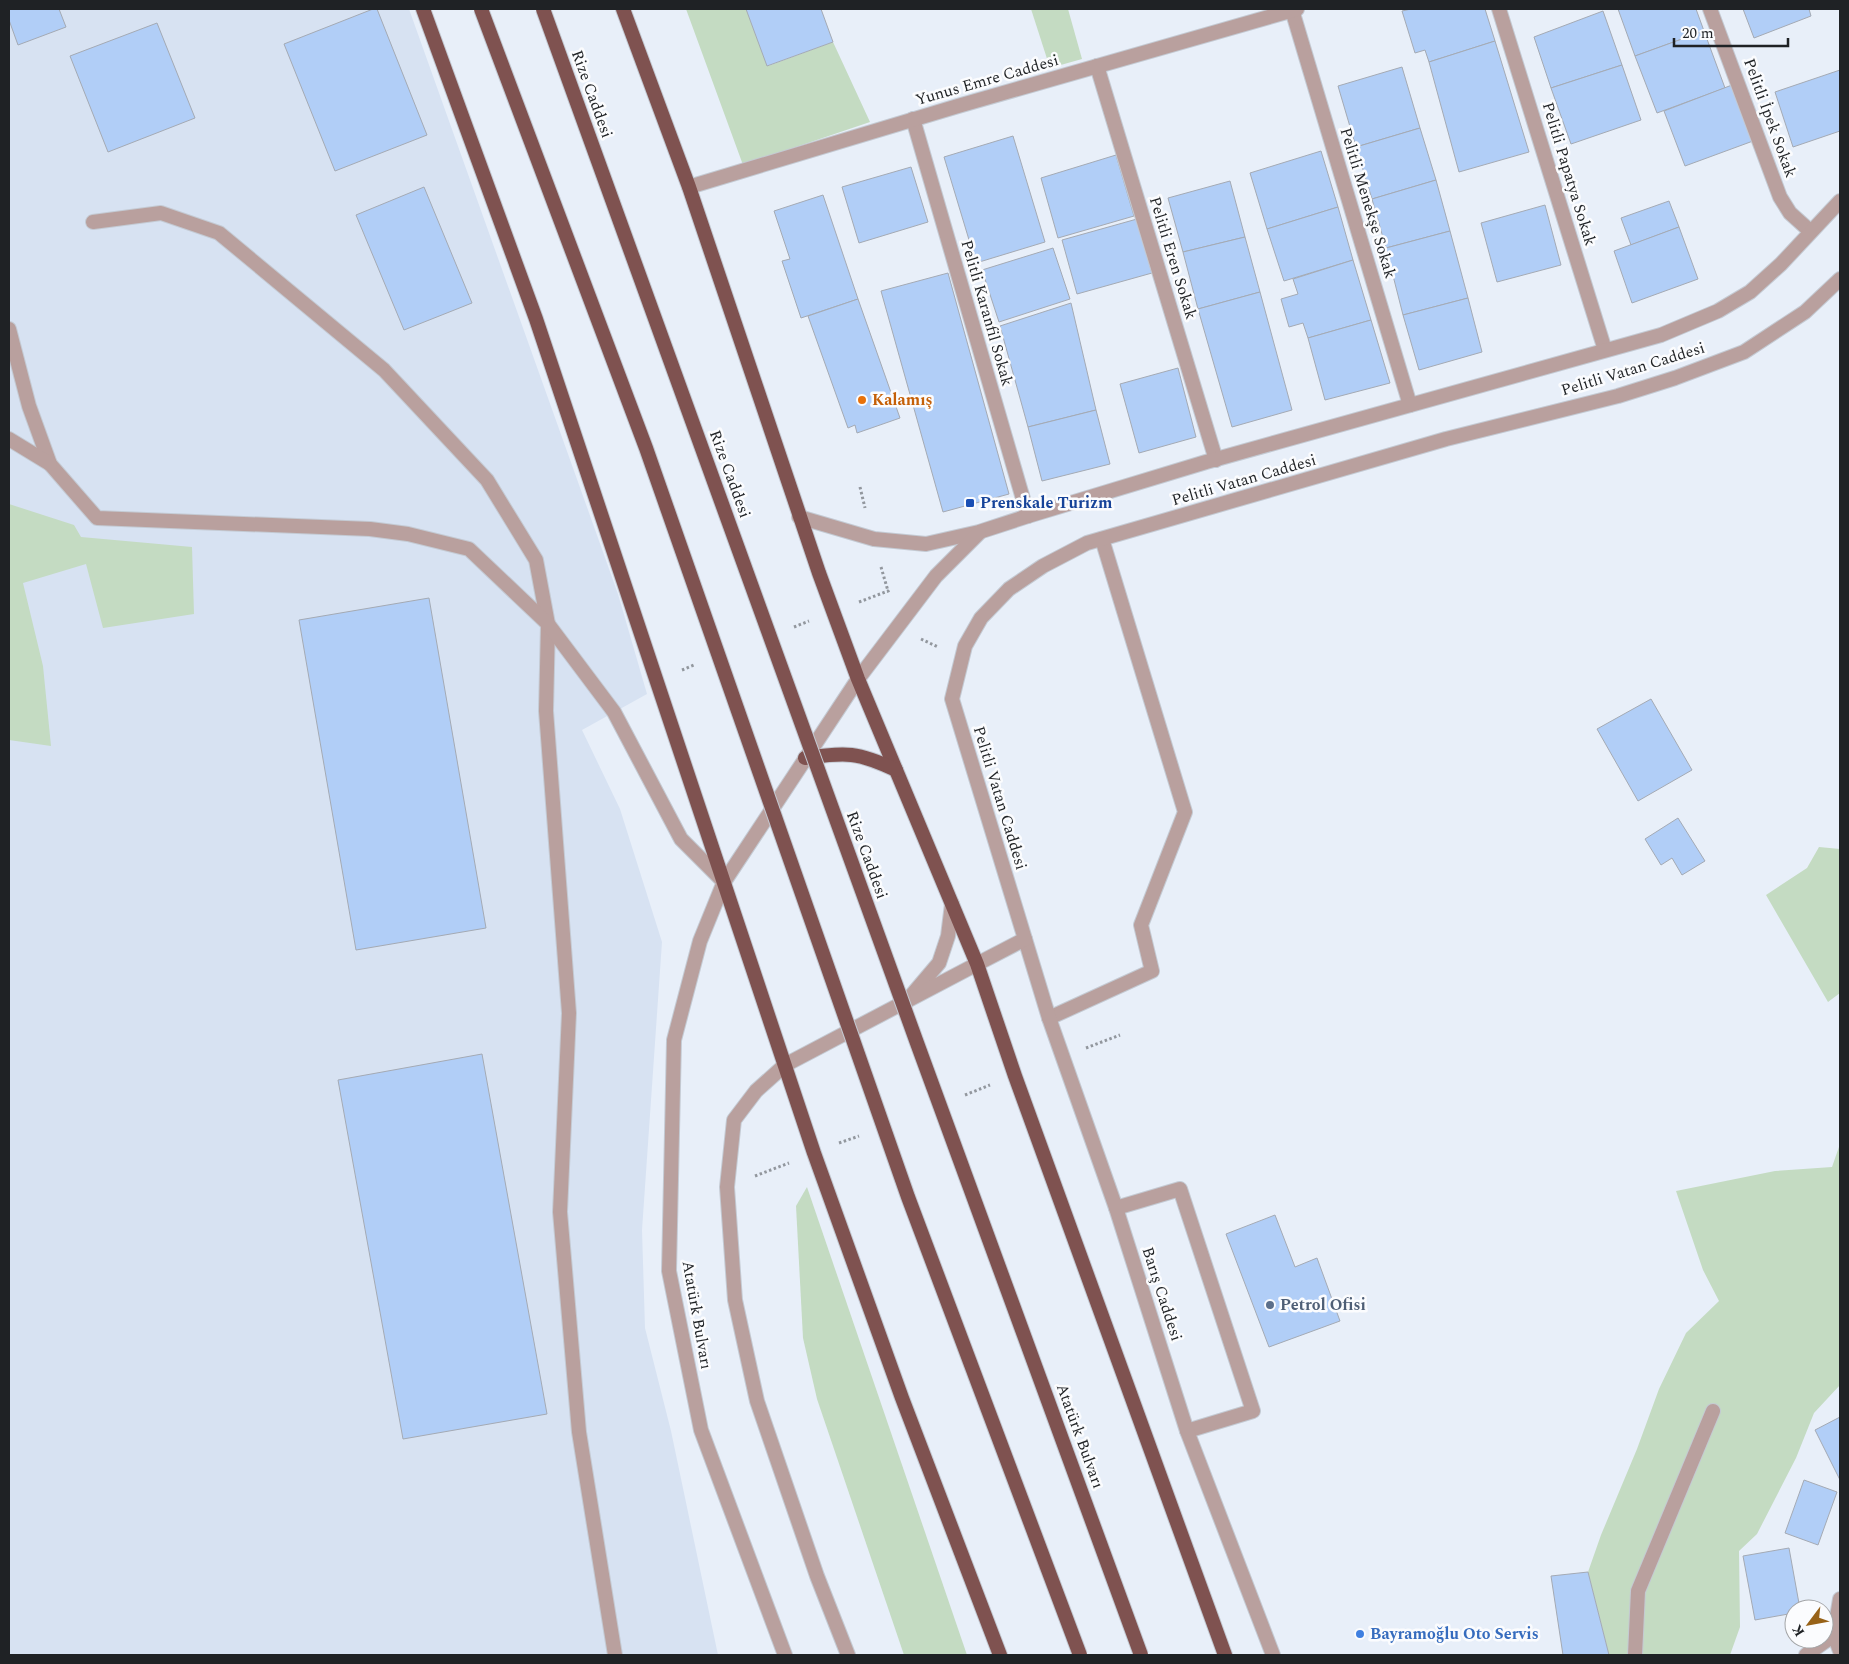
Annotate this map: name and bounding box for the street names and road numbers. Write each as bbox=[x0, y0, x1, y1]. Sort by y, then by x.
street label: Rize Caddesi bbox=[565, 47, 619, 141]
street label: Yunus Emre Caddesi bbox=[912, 48, 1062, 112]
street label: Pelitli İpek Sokak bbox=[1737, 55, 1803, 181]
street label: Pelitli Papatya Sokak bbox=[1536, 99, 1602, 249]
street label: Pelitli Menekşe Sokak bbox=[1334, 124, 1402, 282]
street label: Pelitli Eren Sokak bbox=[1143, 194, 1203, 322]
street label: Pelitli Karanfil Sokak bbox=[955, 237, 1019, 389]
street label: Pelitli Vatan Caddesi bbox=[1558, 336, 1708, 402]
street label: Rize Caddesi bbox=[703, 427, 757, 521]
street label: Pelitli Vatan Caddesi bbox=[1169, 448, 1319, 512]
street label: Pelitli Vatan Caddesi bbox=[967, 723, 1033, 873]
street label: Rize Caddesi bbox=[840, 808, 894, 902]
street label: Barış Caddesi bbox=[1136, 1244, 1188, 1344]
street label: Atatürk Bulvarı bbox=[676, 1259, 718, 1371]
street label: Atatürk Bulvarı bbox=[1050, 1380, 1110, 1492]

